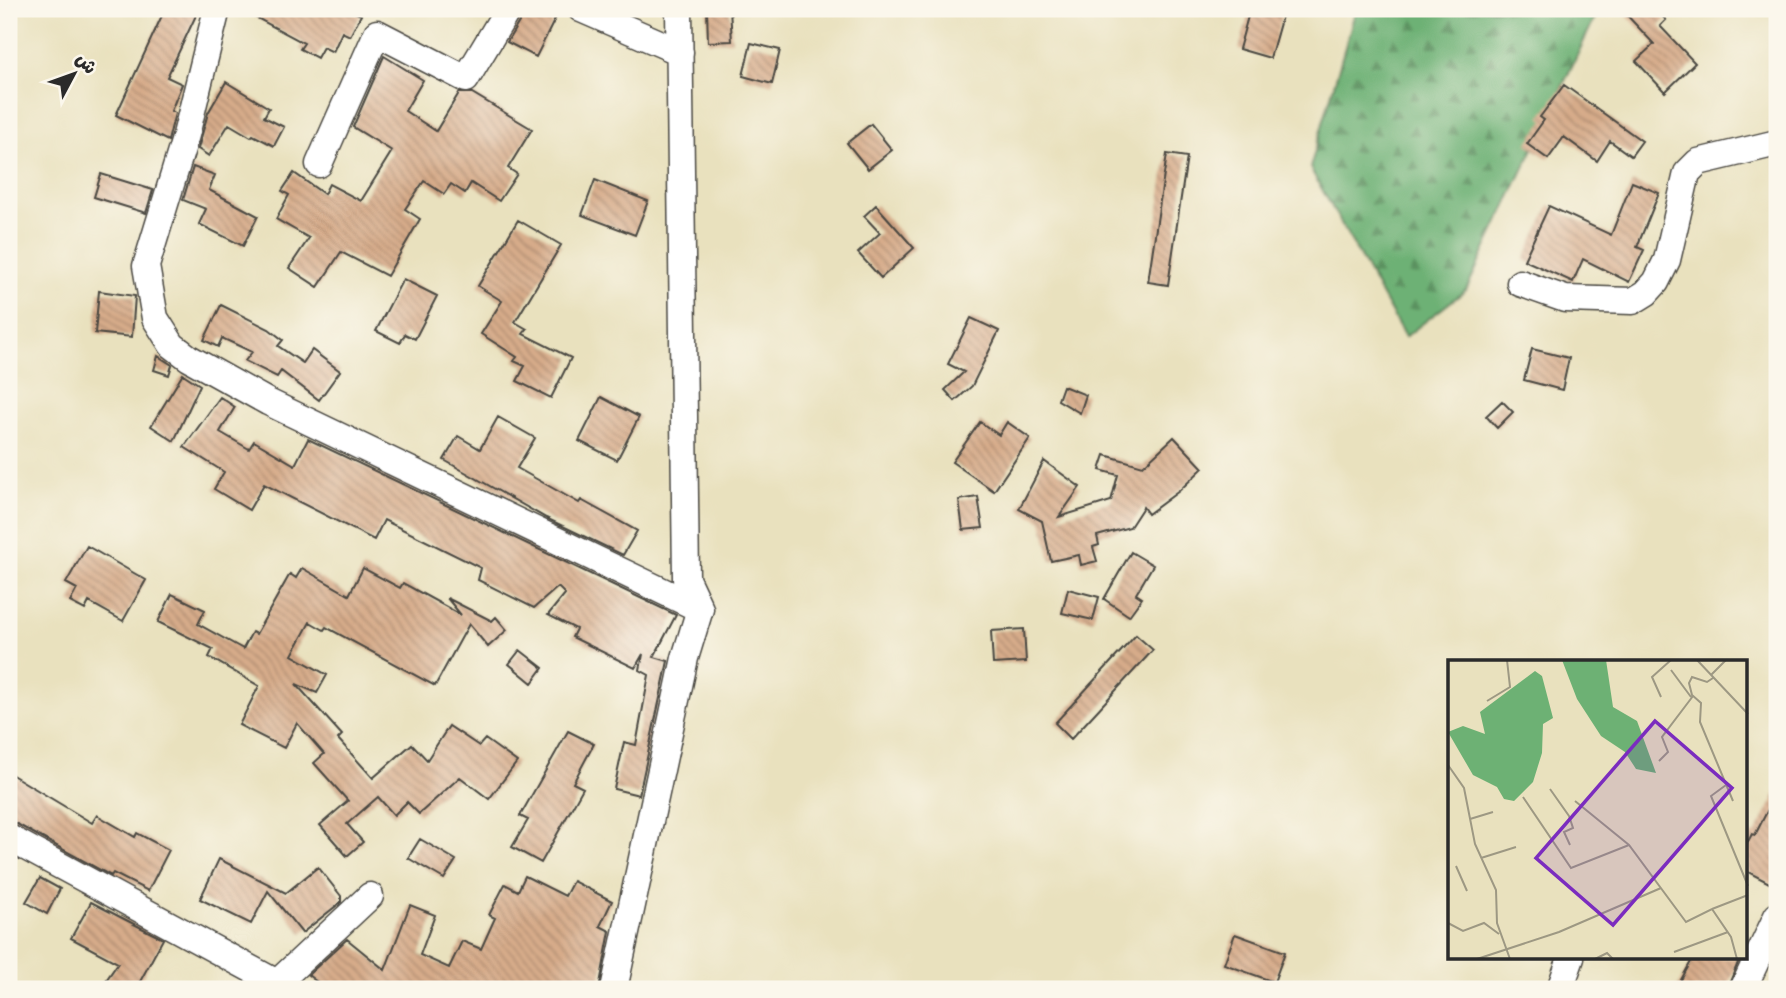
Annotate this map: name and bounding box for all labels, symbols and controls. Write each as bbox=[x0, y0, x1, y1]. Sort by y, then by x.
north arrow bbox=[38, 38, 108, 108]
text: ش bbox=[70, 48, 102, 79]
inset map bbox=[1448, 660, 1748, 960]

